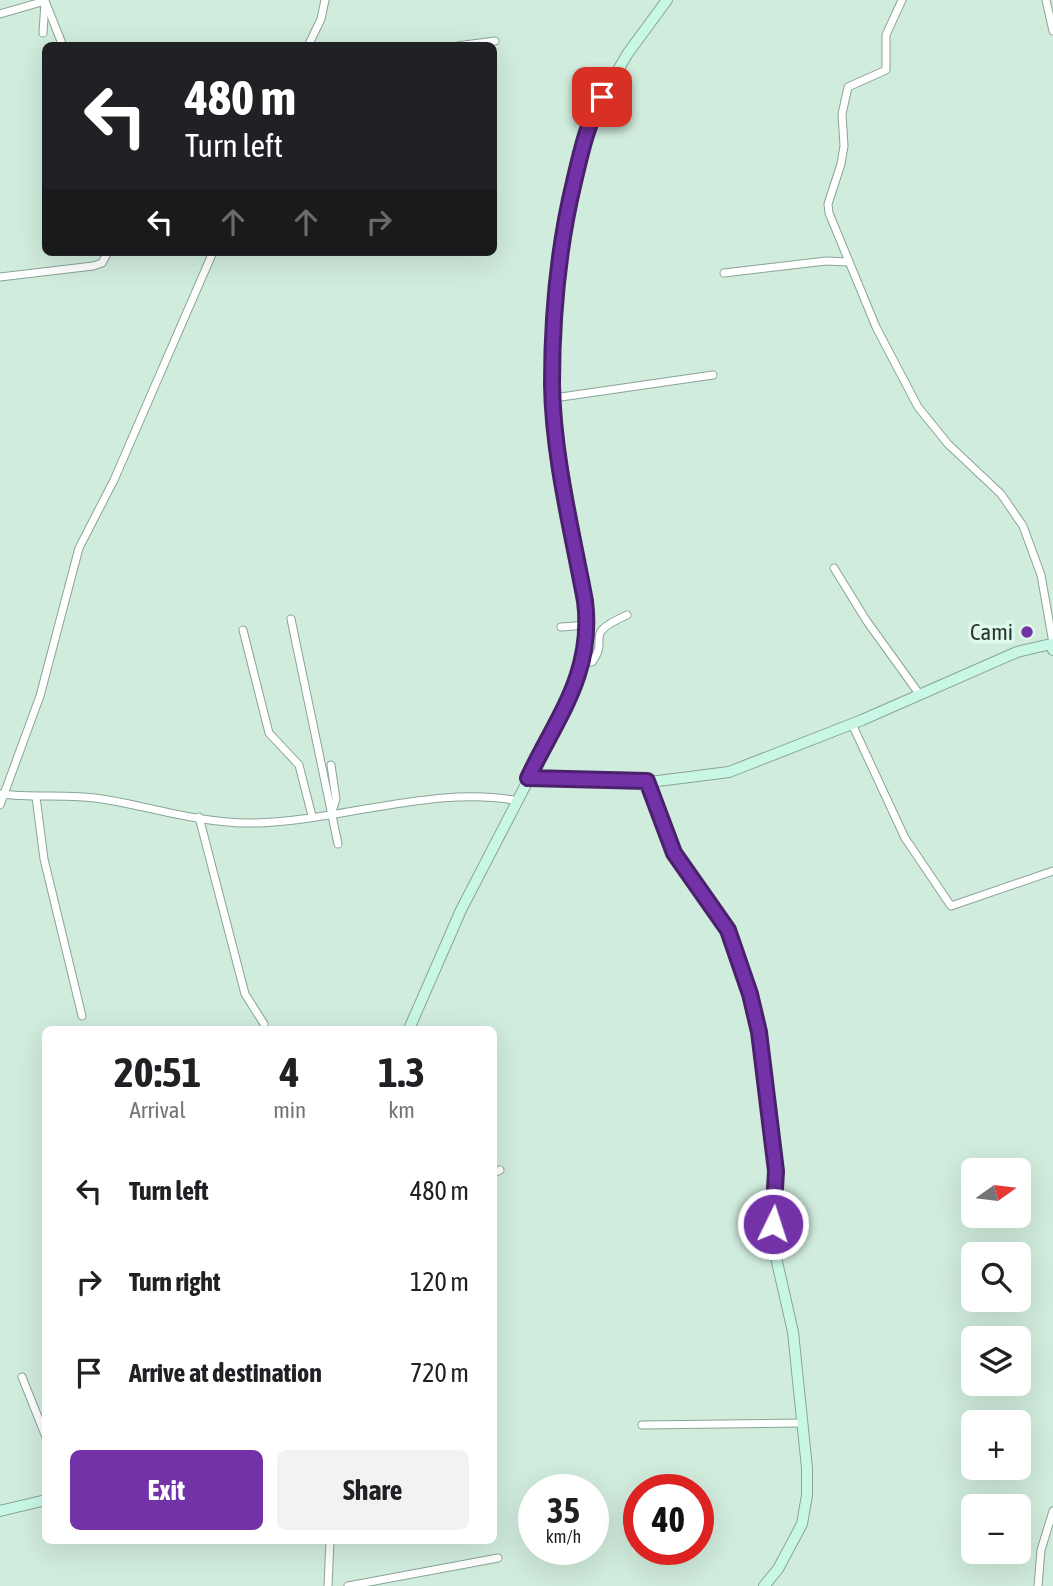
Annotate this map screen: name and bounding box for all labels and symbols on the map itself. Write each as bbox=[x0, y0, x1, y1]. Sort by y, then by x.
pin bbox=[572, 67, 632, 127]
place label: Cami bbox=[970, 619, 1013, 645]
marker: Cami bbox=[1019, 624, 1035, 640]
north arrow bbox=[961, 1158, 1031, 1228]
position arrow bbox=[736, 1187, 810, 1261]
speed limit sign: 40 bbox=[623, 1474, 714, 1565]

